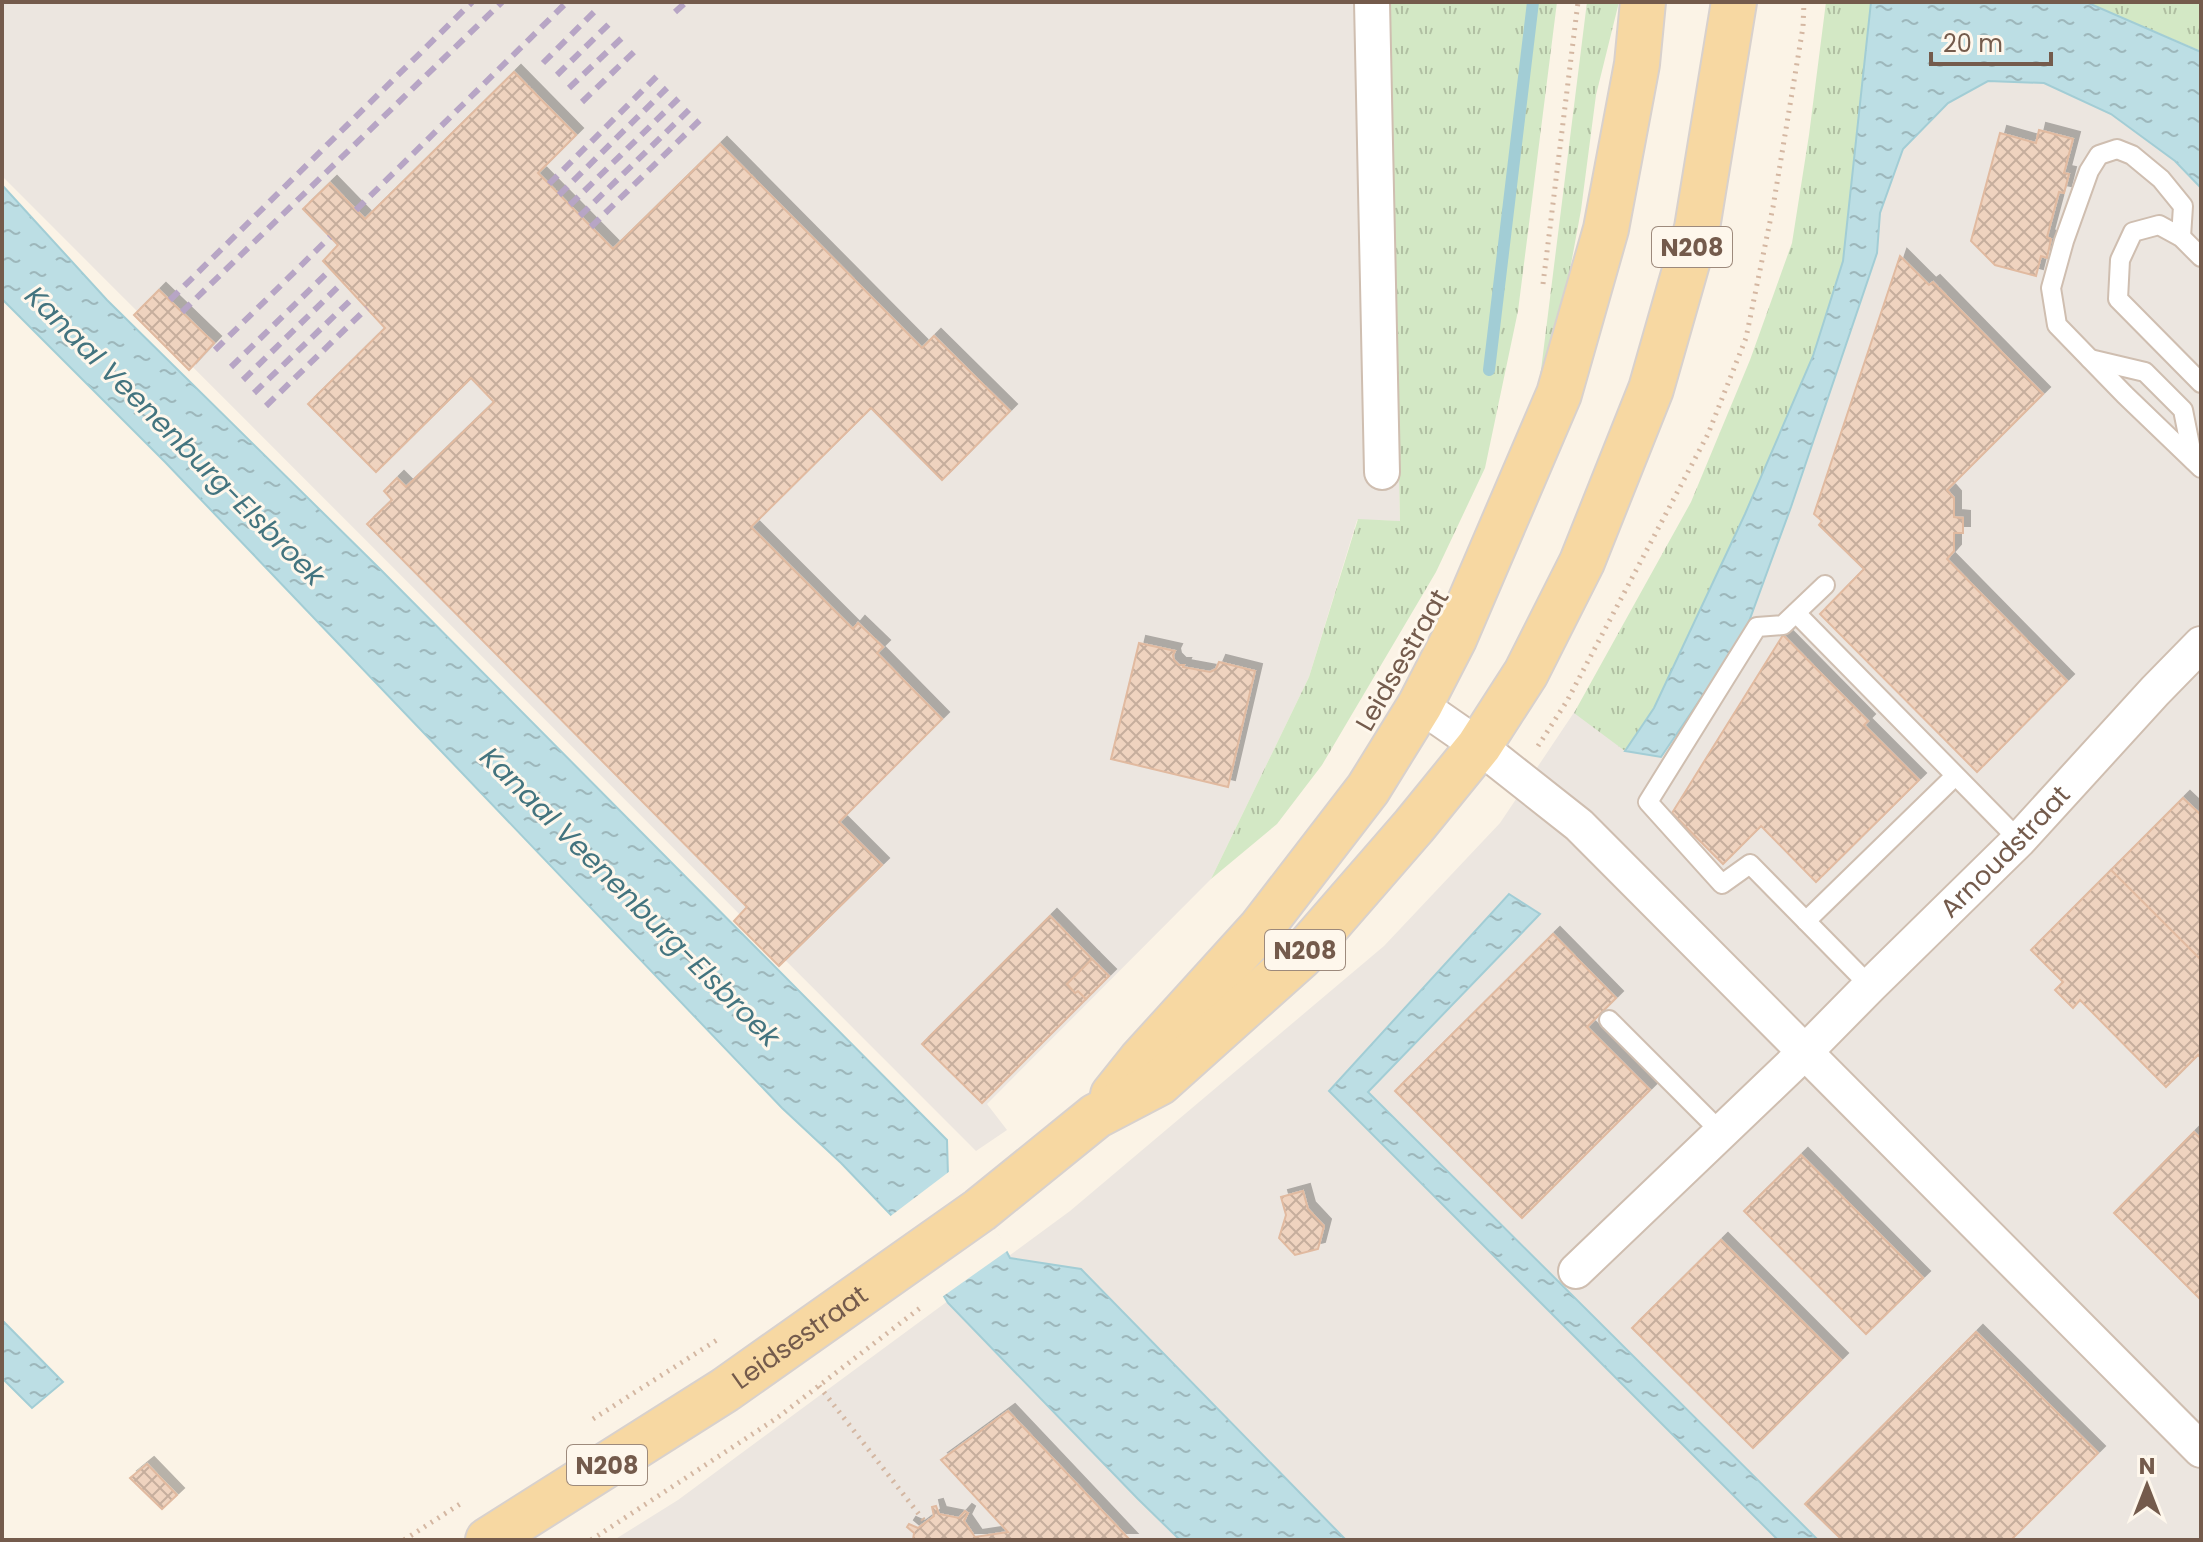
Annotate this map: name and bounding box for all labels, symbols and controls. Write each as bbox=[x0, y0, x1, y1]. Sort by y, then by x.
scale bar bbox=[1931, 16, 2051, 66]
text: 20 m bbox=[1943, 27, 2003, 60]
road number: N208 bbox=[1652, 227, 1732, 267]
water label: Kanaal Veenenburg-Elsbroek bbox=[16, 277, 335, 596]
street label: Leidsestraat bbox=[1347, 582, 1457, 738]
water label: Kanaal Veenenburg-Elsbroek bbox=[471, 738, 790, 1057]
street label: Arnoudstraat bbox=[1932, 778, 2078, 926]
road number: N208 bbox=[1265, 930, 1345, 970]
street label: Leidsestraat bbox=[725, 1277, 875, 1398]
road number: N208 bbox=[567, 1445, 647, 1485]
north arrow bbox=[2107, 1446, 2187, 1526]
text: N bbox=[2139, 1451, 2155, 1482]

